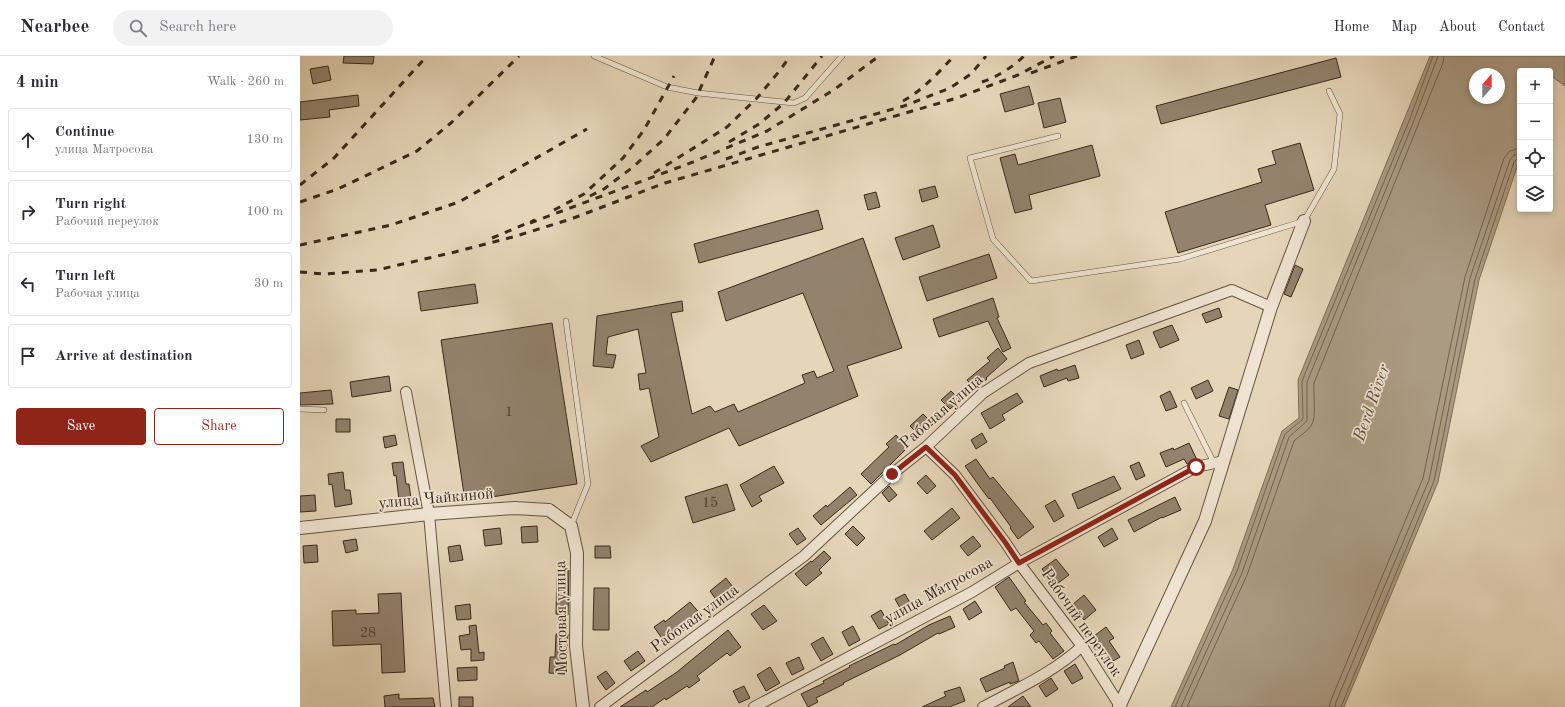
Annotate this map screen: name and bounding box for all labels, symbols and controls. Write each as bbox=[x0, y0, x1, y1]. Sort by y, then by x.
search box bbox=[113, 10, 393, 46]
icon: search bbox=[127, 17, 149, 39]
text: Nearbee bbox=[20, 18, 89, 37]
text: Search here bbox=[159, 20, 236, 35]
text: Home bbox=[1334, 20, 1369, 34]
text: Map bbox=[1391, 20, 1417, 34]
text: About bbox=[1439, 20, 1476, 34]
text: Contact bbox=[1498, 20, 1545, 34]
north arrow bbox=[1469, 68, 1505, 104]
map controls bbox=[1517, 68, 1553, 212]
button: + bbox=[1517, 68, 1553, 104]
text: 4 min bbox=[16, 74, 59, 91]
text: Walk · 260 m bbox=[207, 75, 284, 88]
button: − bbox=[1517, 104, 1553, 140]
text: Continue bbox=[55, 125, 114, 140]
icon: ahead bbox=[17, 129, 39, 151]
text: 130 m bbox=[246, 133, 283, 146]
button: locate bbox=[1517, 140, 1553, 176]
text: улица Матросова bbox=[55, 143, 153, 156]
button: layers bbox=[1517, 176, 1553, 212]
text: Turn right bbox=[55, 197, 126, 212]
icon: right bbox=[17, 201, 39, 223]
text: 100 m bbox=[246, 205, 283, 218]
text: Рабочий переулок bbox=[55, 215, 159, 228]
text: Turn left bbox=[55, 269, 115, 284]
icon: left bbox=[17, 273, 39, 295]
text: 30 m bbox=[254, 277, 283, 290]
text: Рабочая улица bbox=[55, 287, 140, 300]
icon: arrive bbox=[17, 345, 39, 367]
text: Arrive at destination bbox=[55, 349, 193, 364]
water label: Berd River bbox=[1351, 362, 1393, 445]
street label: Рабочая улица bbox=[897, 372, 987, 452]
house number: 1 bbox=[505, 405, 513, 419]
button: Save bbox=[16, 408, 146, 445]
button: Share bbox=[154, 408, 284, 445]
route start bbox=[1187, 458, 1205, 476]
route end bbox=[883, 465, 901, 483]
street label: улица Чайкиной bbox=[378, 486, 494, 512]
house number: 15 bbox=[702, 496, 718, 510]
street label: улица Матросова bbox=[882, 555, 996, 627]
street label: Мостовая улица bbox=[553, 560, 571, 674]
street label: Рабочий переулок bbox=[1038, 566, 1124, 680]
street label: Рабочая улица bbox=[648, 582, 742, 656]
house number: 28 bbox=[360, 626, 376, 640]

